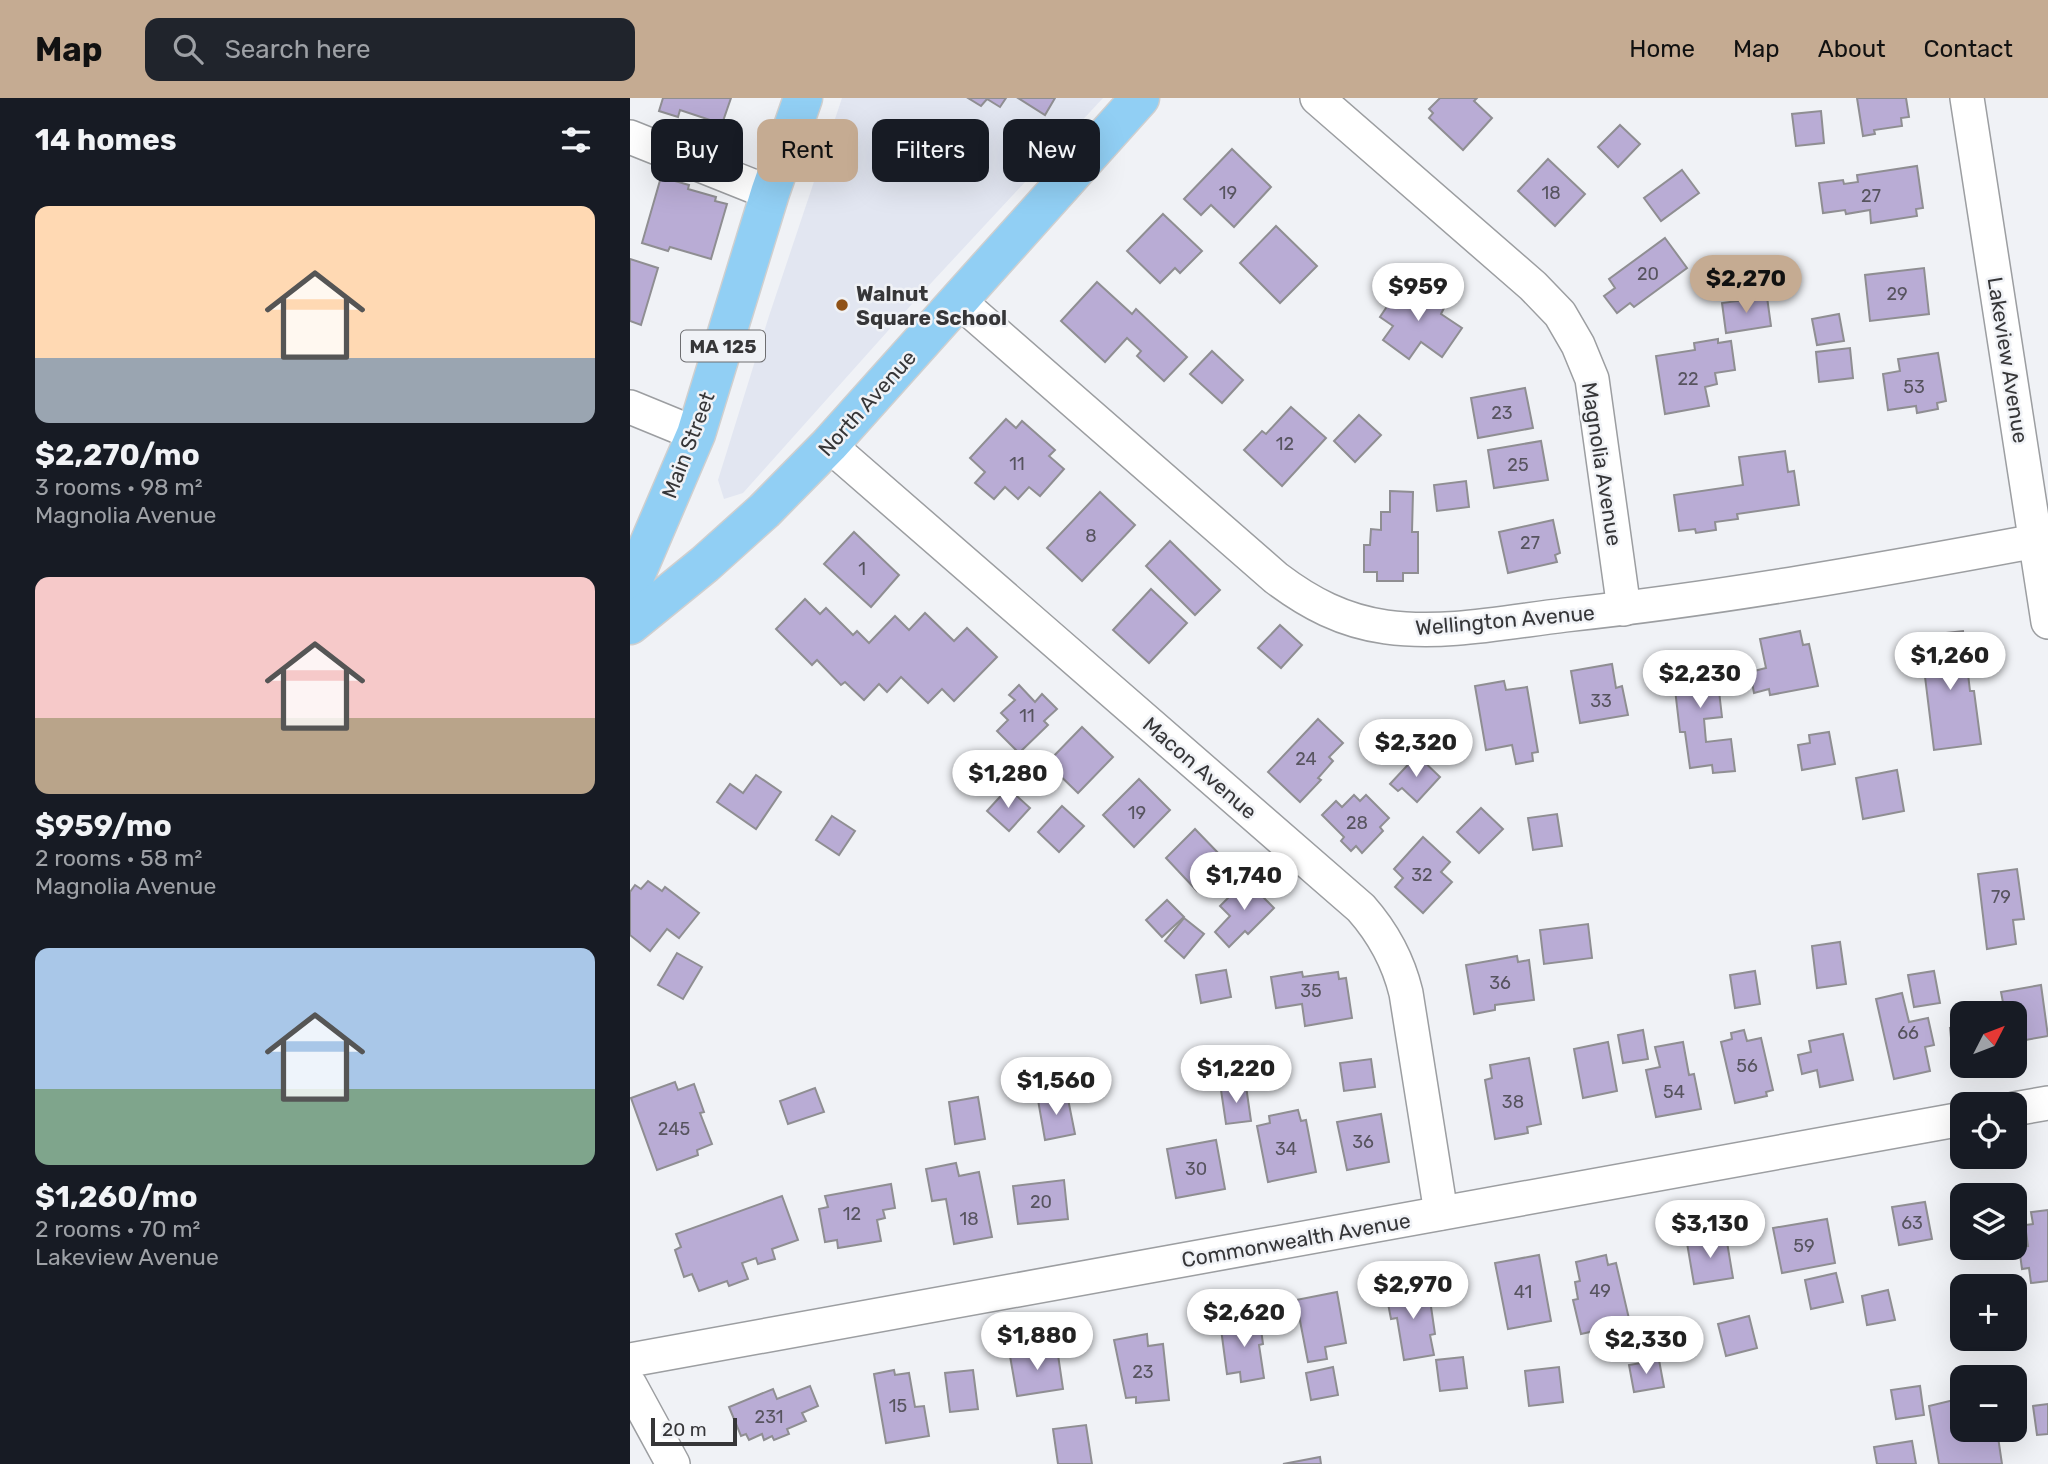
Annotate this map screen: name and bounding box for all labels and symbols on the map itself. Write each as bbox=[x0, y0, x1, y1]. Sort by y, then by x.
house number: 19 bbox=[1219, 182, 1237, 204]
house number: 18 bbox=[1541, 182, 1561, 204]
house number: 27 bbox=[1861, 185, 1881, 207]
pin: $2,270 bbox=[1689, 256, 1803, 315]
house number: 20 bbox=[1637, 263, 1659, 285]
pin: $959 bbox=[1377, 264, 1459, 323]
street label: Lakeview Avenue bbox=[1983, 275, 2033, 445]
place label: Walnut Square School bbox=[856, 281, 1007, 330]
house number: 29 bbox=[1886, 283, 1908, 305]
marker: Walnut Square School bbox=[834, 297, 850, 313]
road number: MA 125 bbox=[681, 330, 765, 362]
street label: North Avenue bbox=[813, 345, 921, 461]
house number: 22 bbox=[1677, 368, 1699, 390]
house number: 53 bbox=[1903, 376, 1925, 398]
street label: Magnolia Avenue bbox=[1577, 380, 1627, 548]
street label: Main Street bbox=[656, 388, 720, 502]
house number: 23 bbox=[1491, 402, 1513, 424]
house number: 12 bbox=[1276, 433, 1294, 455]
house number: 11 bbox=[1009, 453, 1025, 475]
house number: 25 bbox=[1507, 454, 1529, 476]
house number: 8 bbox=[1085, 525, 1097, 547]
house number: 27 bbox=[1520, 532, 1540, 554]
house number: 1 bbox=[858, 558, 866, 580]
street label: Wellington Avenue bbox=[1414, 600, 1596, 640]
pin: $1,260 bbox=[1893, 632, 2007, 692]
pin: $2,230 bbox=[1643, 650, 1757, 710]
house number: 33 bbox=[1590, 690, 1612, 712]
house number: 11 bbox=[1019, 705, 1035, 727]
street label: Macon Avenue bbox=[1138, 712, 1262, 824]
pin: $2,320 bbox=[1359, 720, 1473, 779]
house number: 24 bbox=[1295, 748, 1317, 770]
pin: $1,280 bbox=[951, 750, 1065, 810]
house number: 19 bbox=[1128, 802, 1146, 824]
house number: 28 bbox=[1346, 812, 1368, 834]
pin: $1,740 bbox=[1187, 852, 1301, 912]
house number: 32 bbox=[1411, 864, 1433, 886]
house number: 79 bbox=[1991, 886, 2011, 908]
house number: 36 bbox=[1489, 972, 1511, 994]
house number: 35 bbox=[1300, 980, 1322, 1002]
north arrow bbox=[1950, 1001, 2026, 1078]
house number: 66 bbox=[1897, 1022, 1919, 1044]
pin: $1,220 bbox=[1179, 1046, 1293, 1105]
house number: 56 bbox=[1736, 1055, 1758, 1077]
pin: $1,560 bbox=[999, 1058, 1113, 1117]
house number: 54 bbox=[1663, 1081, 1685, 1103]
house number: 38 bbox=[1502, 1091, 1524, 1113]
house number: 245 bbox=[658, 1118, 690, 1140]
house number: 36 bbox=[1352, 1131, 1374, 1153]
house number: 34 bbox=[1275, 1138, 1297, 1160]
house number: 30 bbox=[1185, 1158, 1207, 1180]
house number: 20 bbox=[1030, 1191, 1052, 1213]
pin: $3,130 bbox=[1653, 1200, 1767, 1260]
house number: 12 bbox=[843, 1203, 861, 1225]
house number: 18 bbox=[959, 1208, 979, 1230]
street label: Commonwealth Avenue bbox=[1180, 1208, 1412, 1272]
house number: 63 bbox=[1901, 1212, 1923, 1234]
house number: 59 bbox=[1793, 1235, 1815, 1257]
pin: $2,970 bbox=[1356, 1262, 1470, 1321]
house number: 49 bbox=[1589, 1280, 1611, 1302]
house number: 41 bbox=[1514, 1281, 1532, 1303]
pin: $2,620 bbox=[1187, 1290, 1301, 1349]
pin: $1,880 bbox=[980, 1312, 1094, 1372]
pin: $2,330 bbox=[1589, 1316, 1703, 1376]
house number: 23 bbox=[1132, 1361, 1154, 1383]
house number: 15 bbox=[889, 1395, 907, 1417]
house number: 231 bbox=[755, 1406, 783, 1428]
scale bar bbox=[651, 1415, 737, 1447]

